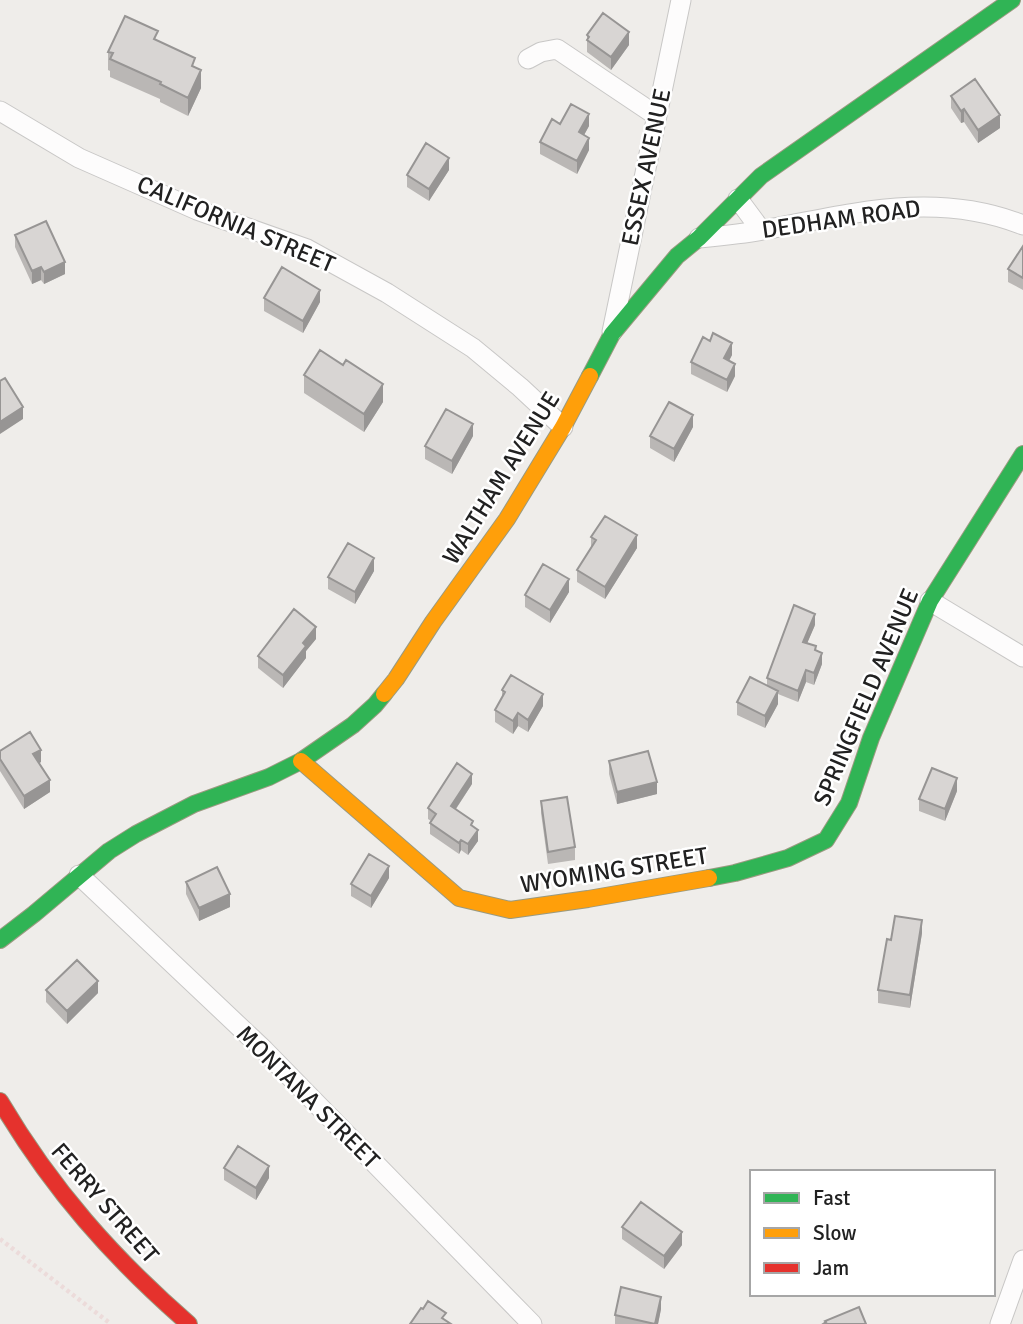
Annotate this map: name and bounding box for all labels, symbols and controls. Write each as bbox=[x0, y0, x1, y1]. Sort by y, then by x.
street label: ESSEX AVENUE bbox=[615, 86, 677, 248]
street label: CALIFORNIA STREET bbox=[132, 169, 340, 279]
street label: DEDHAM ROAD bbox=[760, 193, 922, 245]
street label: WALTHAM AVENUE bbox=[436, 386, 566, 570]
street label: SPRINGFIELD AVENUE bbox=[807, 584, 925, 810]
street label: WYOMING STREET bbox=[518, 840, 710, 900]
street label: MONTANA STREET bbox=[230, 1019, 386, 1175]
street label: FERRY STREET bbox=[45, 1137, 166, 1269]
legend bbox=[750, 1170, 995, 1296]
text: Fast bbox=[813, 1185, 850, 1211]
text: Slow bbox=[813, 1220, 857, 1246]
text: Jam bbox=[813, 1255, 849, 1281]

